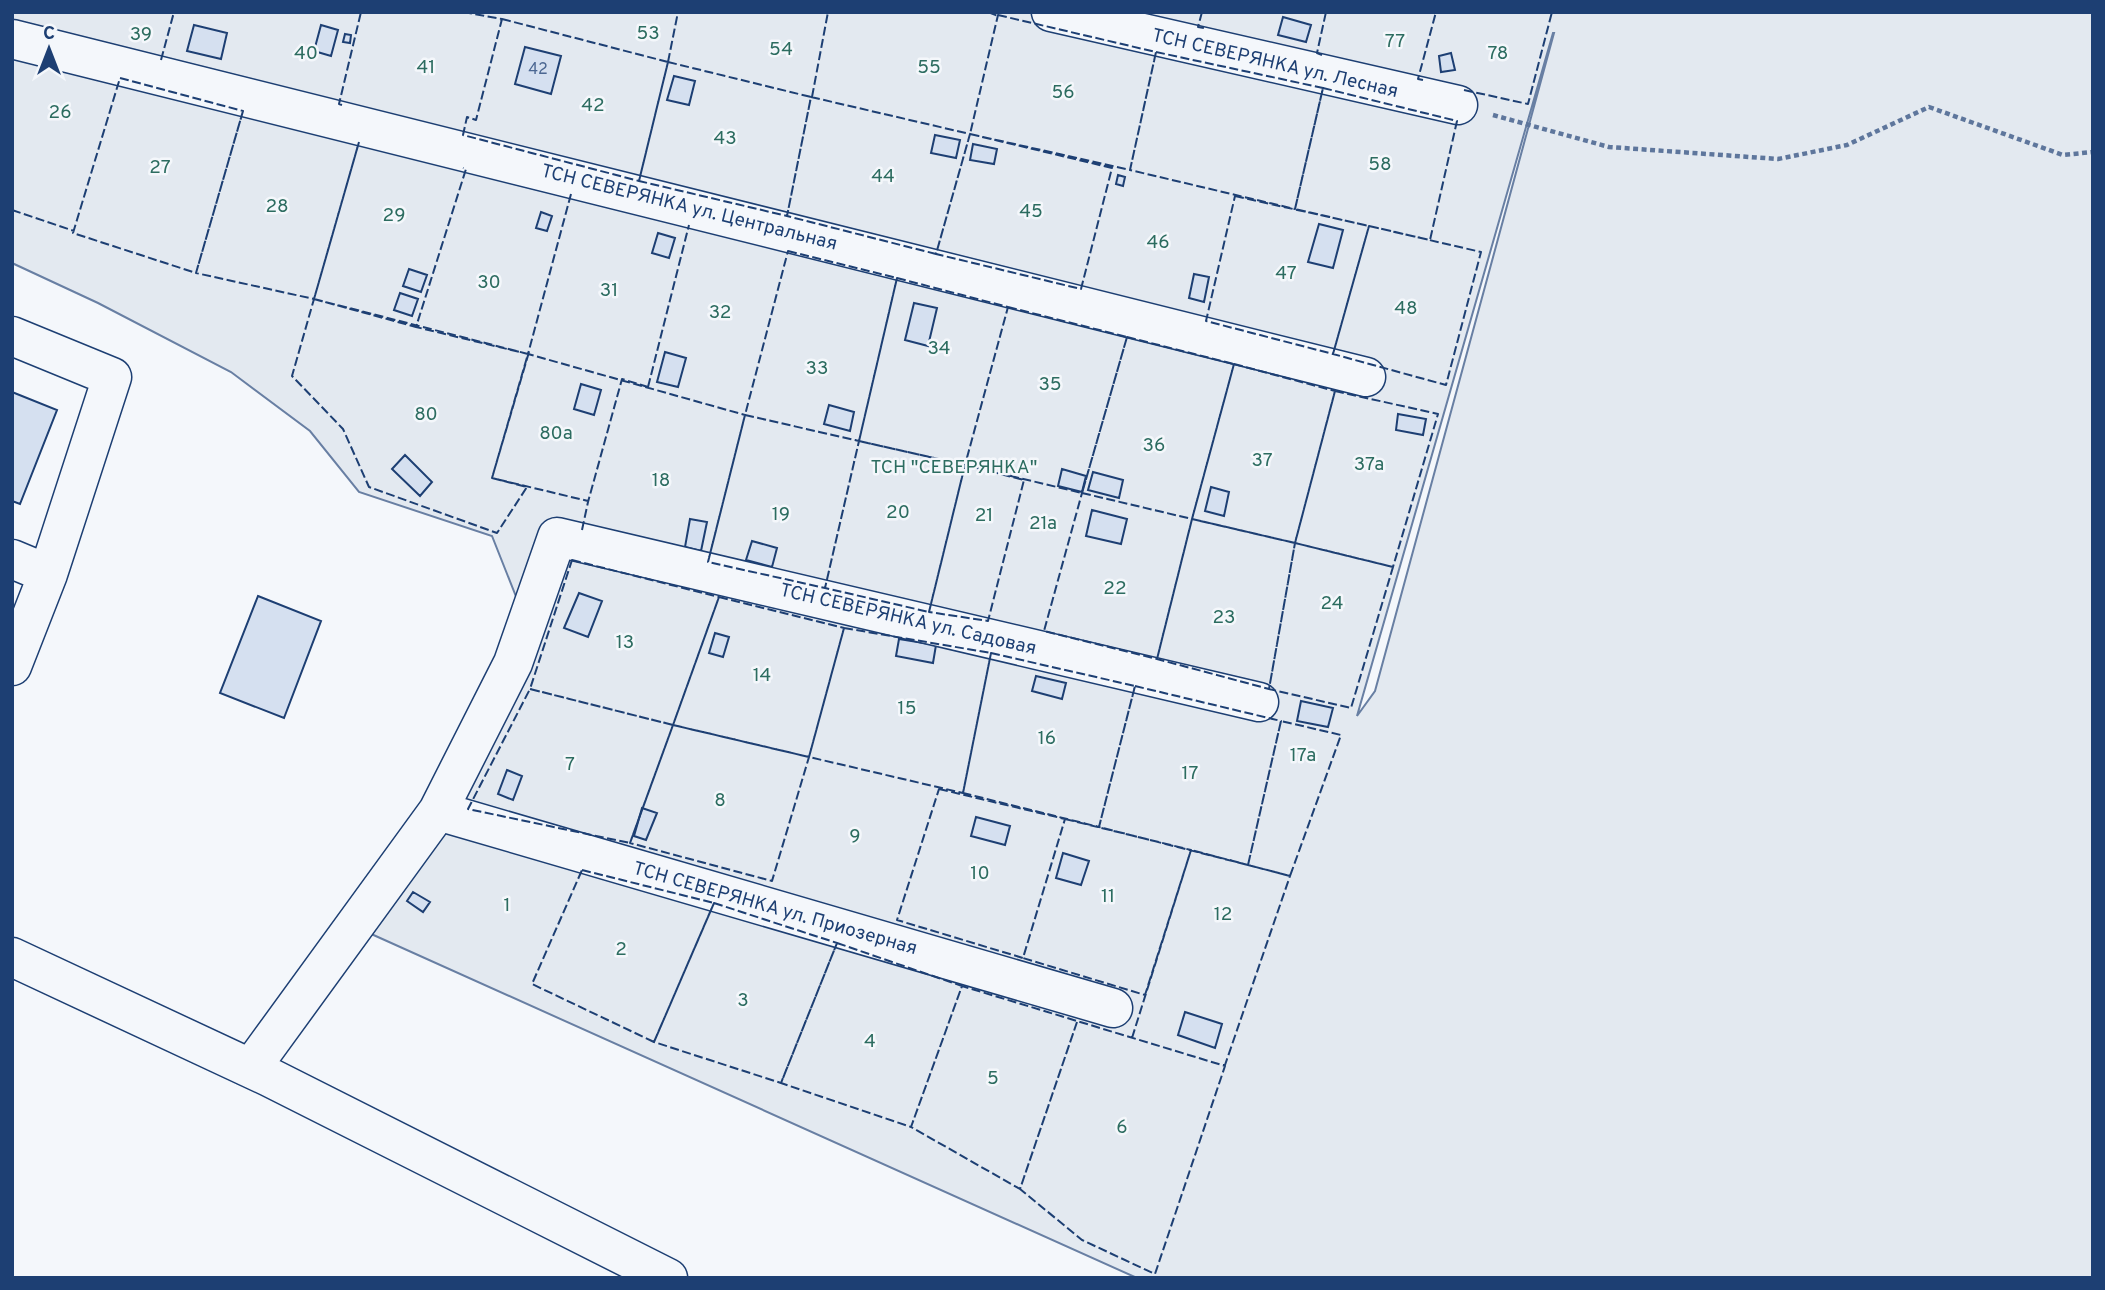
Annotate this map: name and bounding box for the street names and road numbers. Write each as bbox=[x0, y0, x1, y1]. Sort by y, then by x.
street label: ТСН СЕВЕРЯНКА ул. Лесная bbox=[1150, 24, 1400, 104]
street label: ТСН СЕВЕРЯНКА ул. Центральная bbox=[538, 160, 840, 256]
street label: ТСН СЕВЕРЯНКА ул. Садовая bbox=[777, 579, 1039, 661]
street label: ТСН СЕВЕРЯНКА ул. Приозерная bbox=[630, 857, 920, 961]

